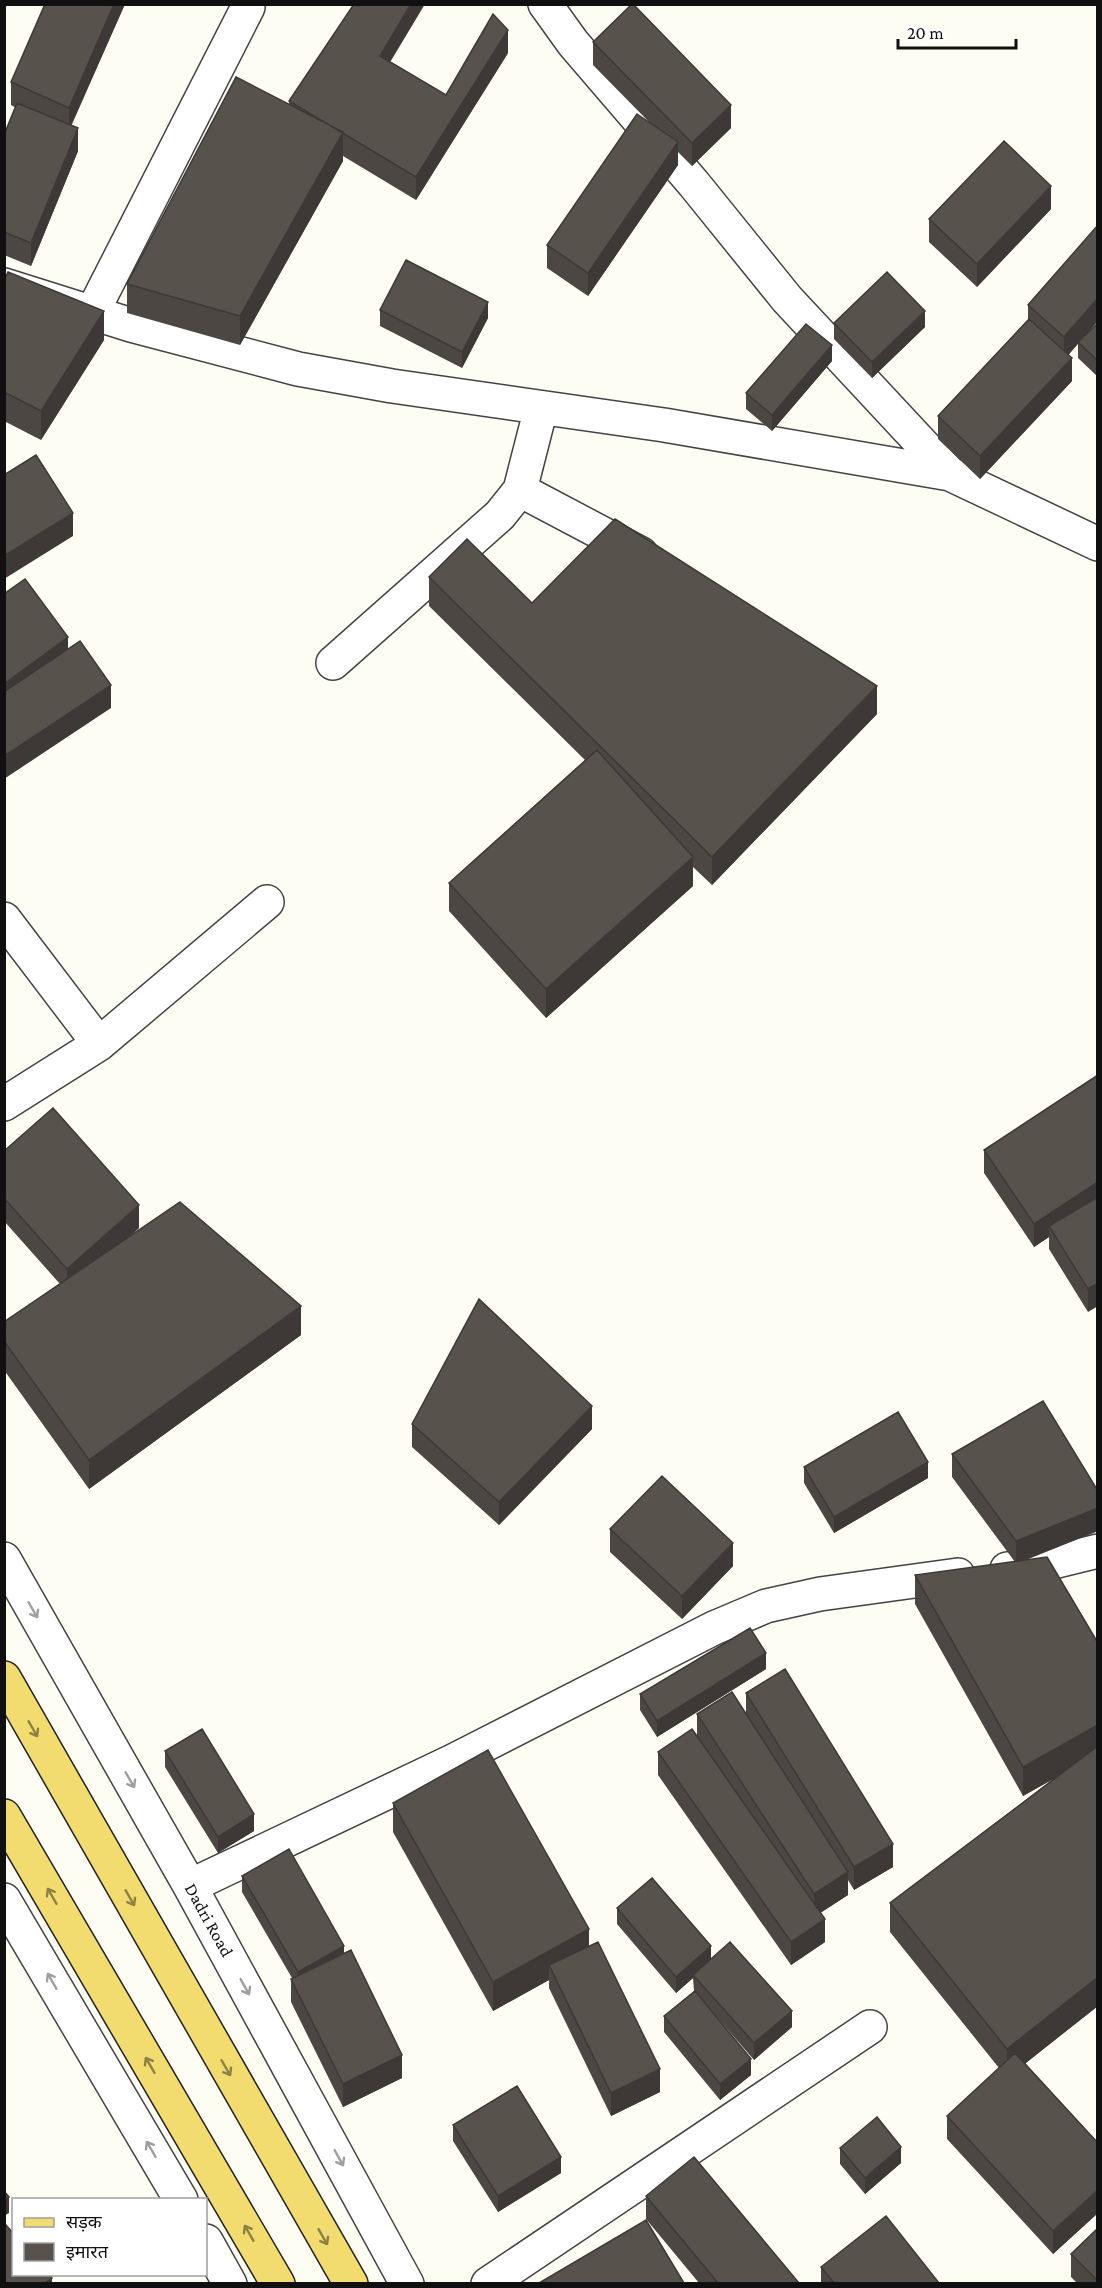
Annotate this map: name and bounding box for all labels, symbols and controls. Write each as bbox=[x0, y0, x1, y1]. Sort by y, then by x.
scale bar bbox=[898, 12, 1016, 50]
text: 20 m bbox=[907, 23, 944, 43]
one-way arrow bbox=[28, 1601, 40, 1618]
one-way arrow bbox=[28, 1720, 40, 1737]
one-way arrow bbox=[125, 1770, 136, 1788]
street label: Dadri Road bbox=[181, 1880, 238, 1961]
one-way arrow bbox=[45, 1888, 57, 1905]
one-way arrow bbox=[124, 1889, 136, 1906]
one-way arrow bbox=[46, 1973, 58, 1990]
one-way arrow bbox=[240, 1977, 251, 1995]
one-way arrow bbox=[144, 2057, 156, 2074]
one-way arrow bbox=[221, 2059, 233, 2076]
one-way arrow bbox=[145, 2141, 157, 2158]
one-way arrow bbox=[333, 2149, 345, 2166]
legend bbox=[12, 2198, 207, 2276]
text: सड़क bbox=[66, 2212, 103, 2232]
one-way arrow bbox=[242, 2225, 254, 2242]
one-way arrow bbox=[318, 2228, 330, 2245]
text: इमारत bbox=[66, 2242, 109, 2262]

